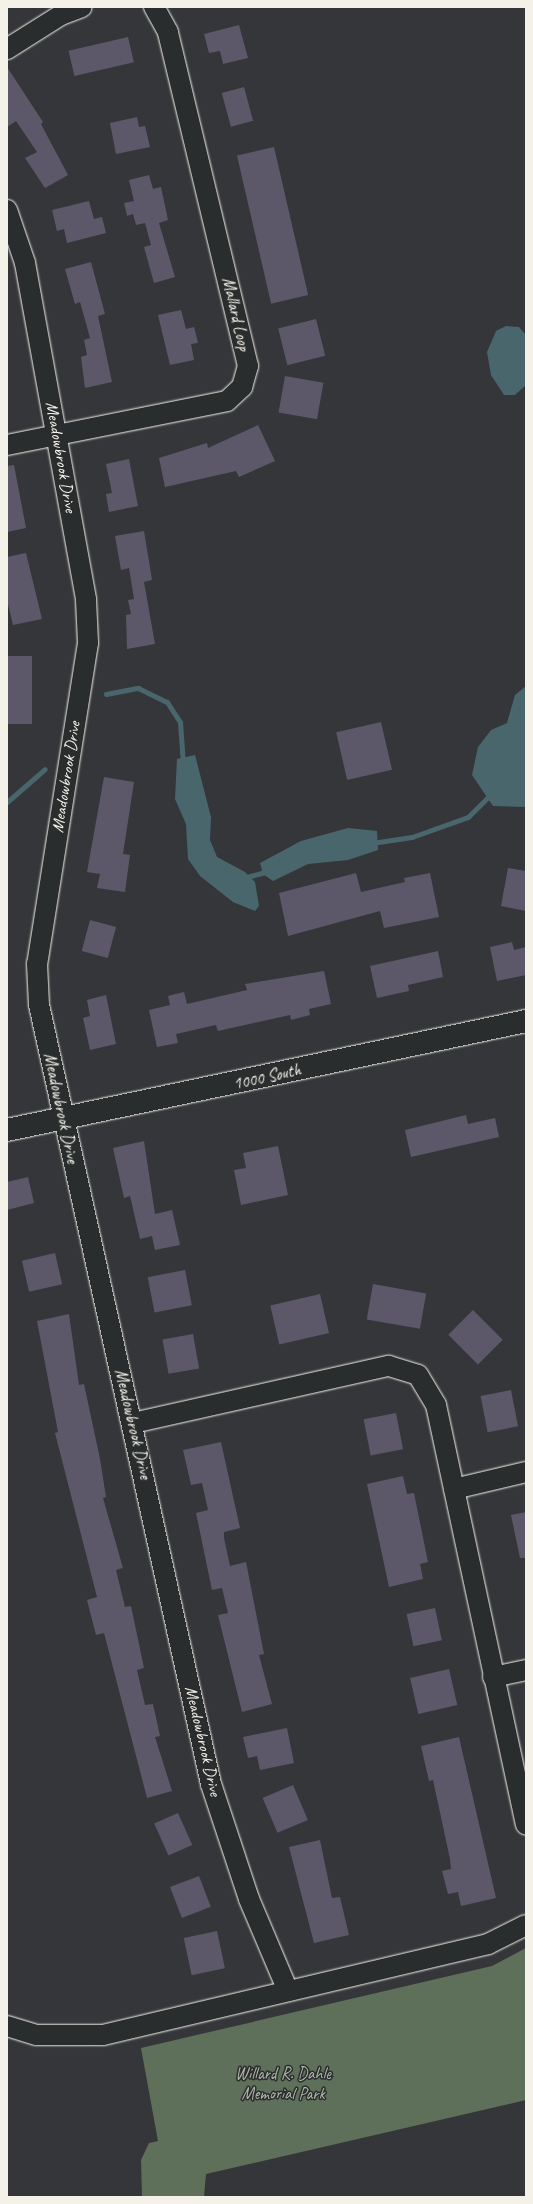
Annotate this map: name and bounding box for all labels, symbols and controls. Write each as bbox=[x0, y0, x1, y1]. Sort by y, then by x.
street label: Mallard Loop bbox=[218, 275, 254, 353]
street label: Meadowbrook Drive bbox=[41, 400, 81, 514]
street label: Meadowbrook Drive bbox=[47, 720, 85, 834]
street label: Meadowbrook Drive bbox=[39, 1051, 83, 1165]
street label: 1000 South bbox=[231, 1060, 303, 1094]
street label: Meadowbrook Drive bbox=[110, 1367, 156, 1481]
street label: Meadowbrook Drive bbox=[180, 1684, 226, 1798]
park label: Willard R. Dahle Memorial Park bbox=[235, 2064, 331, 2104]

